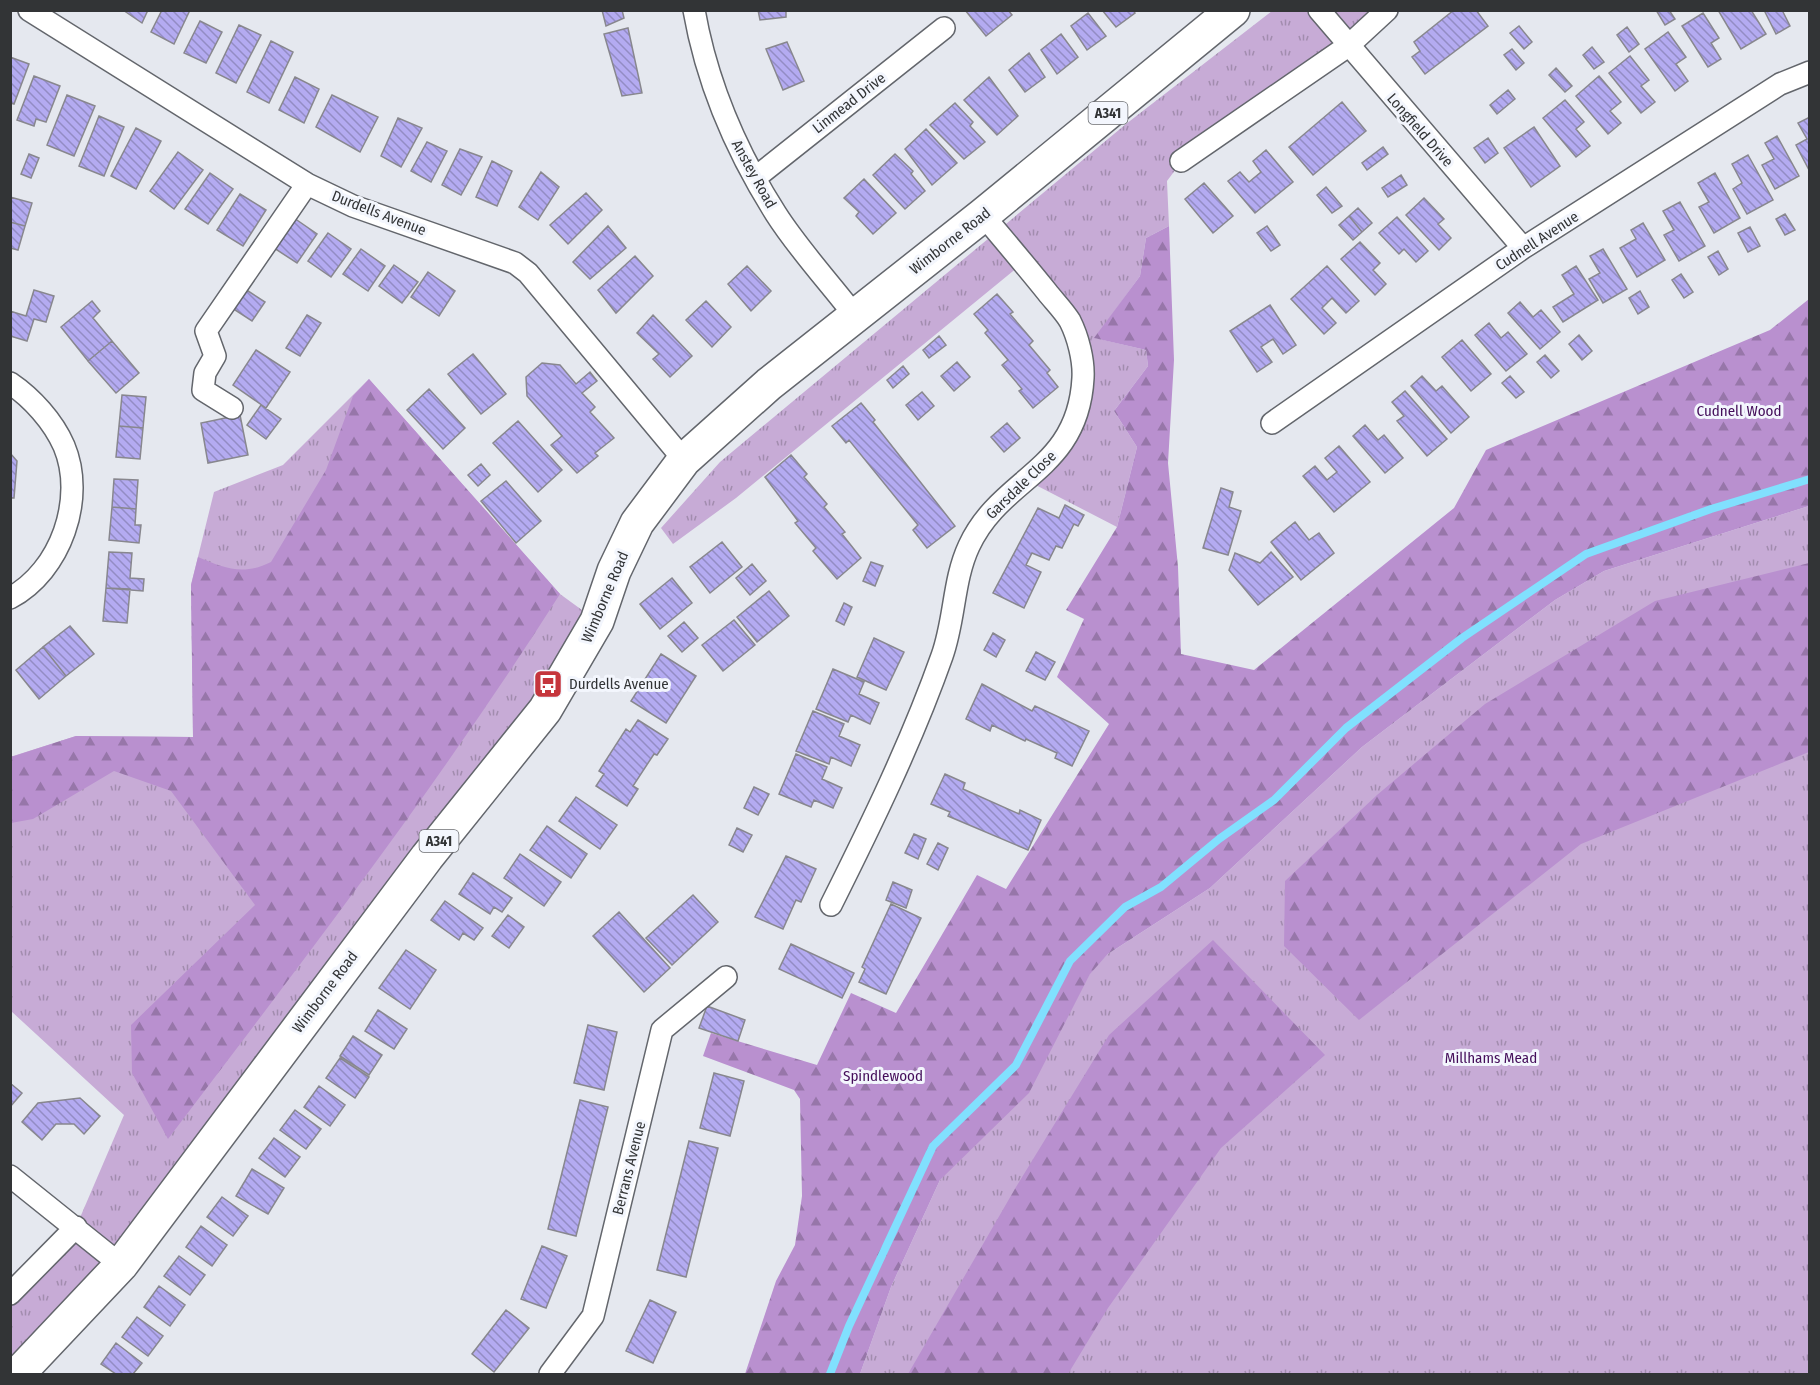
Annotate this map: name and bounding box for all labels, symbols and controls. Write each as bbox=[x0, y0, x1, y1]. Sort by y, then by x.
street label: Linmead Drive bbox=[809, 69, 889, 137]
street label: Longfield Drive bbox=[1383, 90, 1457, 170]
road number: A341 bbox=[1088, 102, 1128, 124]
street label: Anstey Road bbox=[728, 137, 780, 211]
street label: Durdells Avenue bbox=[329, 187, 429, 239]
street label: Wimborne Road bbox=[906, 204, 994, 278]
street label: Cudnell Avenue bbox=[1492, 208, 1582, 274]
park label: Cudnell Wood bbox=[1697, 402, 1781, 420]
street label: Garsdale Close bbox=[982, 447, 1060, 523]
street label: Wimborne Road bbox=[578, 549, 632, 645]
bus stop icon: Durdells Avenue bbox=[532, 668, 564, 700]
place label: Durdells Avenue bbox=[569, 675, 669, 693]
road number: A341 bbox=[420, 830, 458, 852]
street label: Wimborne Road bbox=[288, 948, 362, 1036]
park label: Millhams Mead bbox=[1445, 1049, 1537, 1067]
park label: Spindlewood bbox=[843, 1067, 923, 1085]
street label: Berrans Avenue bbox=[609, 1119, 649, 1217]

